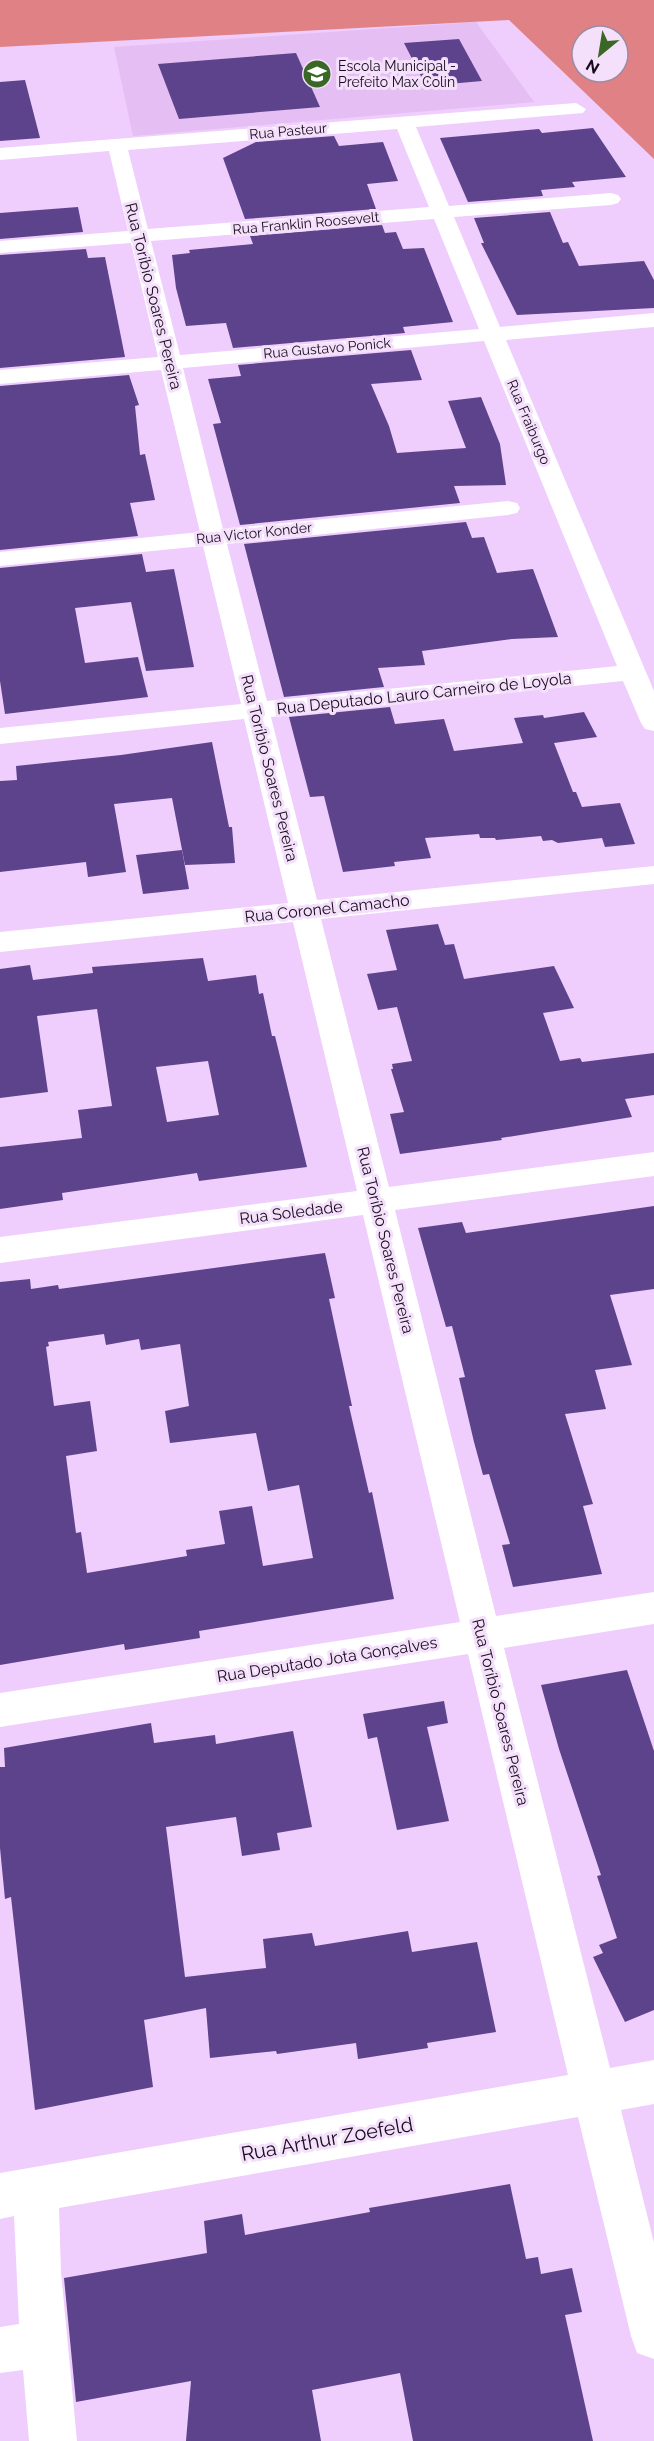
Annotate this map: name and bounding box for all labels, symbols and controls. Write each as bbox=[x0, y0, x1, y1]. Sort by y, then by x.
north arrow bbox=[570, 24, 630, 84]
text: N bbox=[583, 55, 603, 78]
school or university icon: Escola Municipal - Prefeito Max Colin bbox=[301, 58, 333, 90]
place label: Escola Municipal - Prefeito Max Colin bbox=[338, 58, 456, 90]
street label: Rua Pasteur bbox=[249, 120, 327, 142]
street label: Rua Toríbio Soares Pereira bbox=[121, 201, 186, 392]
street label: Rua Franklin Roosevelt bbox=[232, 209, 380, 237]
street label: Rua Gustavo Ponick bbox=[262, 334, 392, 362]
street label: Rua Fraiburgo bbox=[504, 377, 554, 467]
street label: Rua Victor Konder bbox=[195, 519, 313, 547]
street label: Rua Deputado Lauro Carneiro de Loyola bbox=[276, 669, 572, 718]
street label: Rua Toríbio Soares Pereira bbox=[237, 673, 302, 864]
street label: Rua Coronel Camacho bbox=[244, 890, 410, 927]
street label: Rua Toríbio Soares Pereira bbox=[353, 1145, 418, 1336]
street label: Rua Soledade bbox=[238, 1197, 344, 1228]
street label: Rua Toríbio Soares Pereira bbox=[468, 1617, 533, 1808]
street label: Rua Deputado Jota Gonçalves bbox=[216, 1633, 439, 1686]
street label: Rua Arthur Zoefeld bbox=[239, 2112, 415, 2166]

